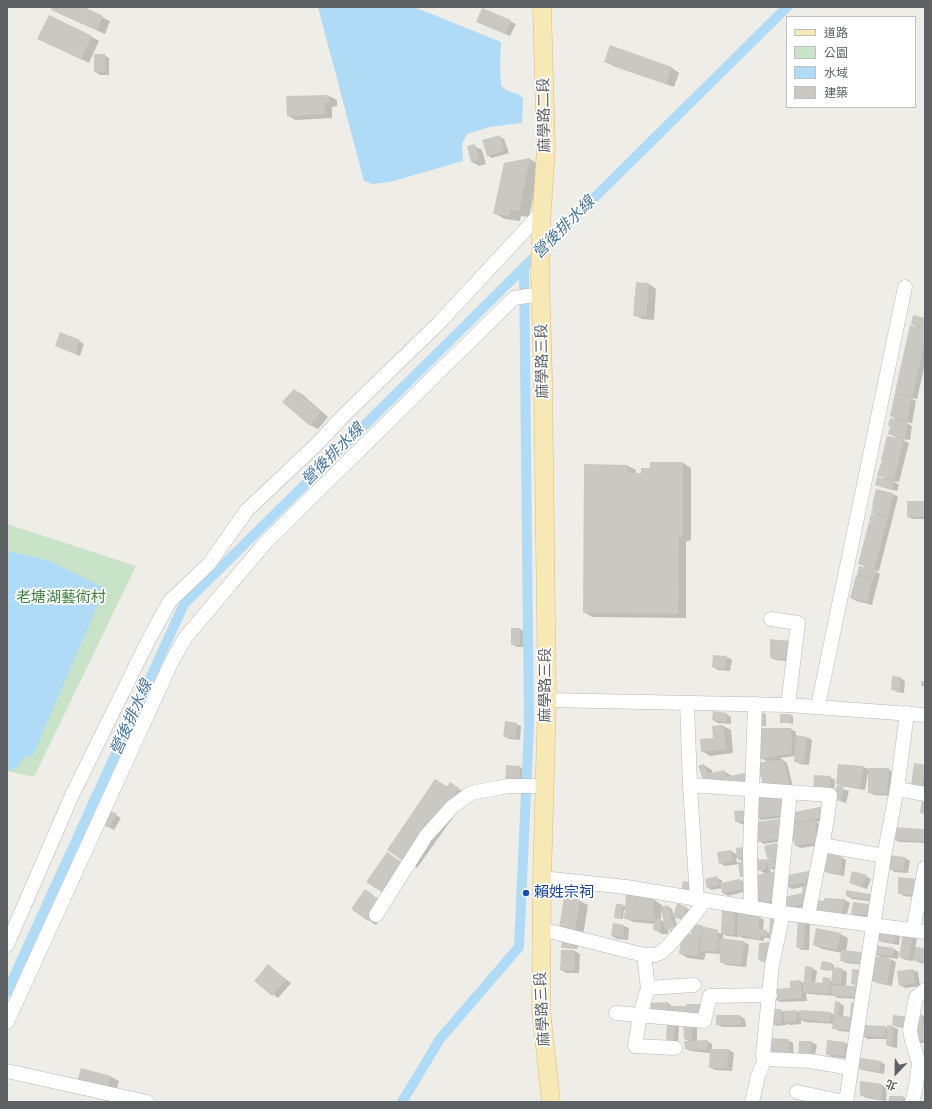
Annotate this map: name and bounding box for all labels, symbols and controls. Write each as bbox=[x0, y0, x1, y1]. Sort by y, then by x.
legend bbox=[786, 16, 916, 108]
text: 道路 bbox=[824, 26, 848, 41]
text: 公園 bbox=[824, 46, 848, 61]
text: 水域 bbox=[824, 66, 848, 81]
street label: 麻學路二段 bbox=[535, 77, 555, 153]
text: 建築 bbox=[824, 86, 848, 101]
water label: 營後排水線 bbox=[529, 193, 599, 263]
street label: 麻學路三段 bbox=[533, 323, 553, 399]
water label: 營後排水線 bbox=[298, 420, 368, 490]
park label: 老塘湖藝術村 bbox=[16, 589, 106, 607]
street label: 麻學路三段 bbox=[537, 648, 555, 722]
water label: 營後排水線 bbox=[107, 678, 157, 758]
place label: 賴姓宗祠 bbox=[534, 884, 594, 902]
marker: 賴姓宗祠 bbox=[521, 888, 531, 898]
street label: 麻學路三段 bbox=[532, 971, 554, 1047]
north arrow bbox=[876, 1053, 916, 1093]
text: 北 bbox=[884, 1077, 899, 1093]

